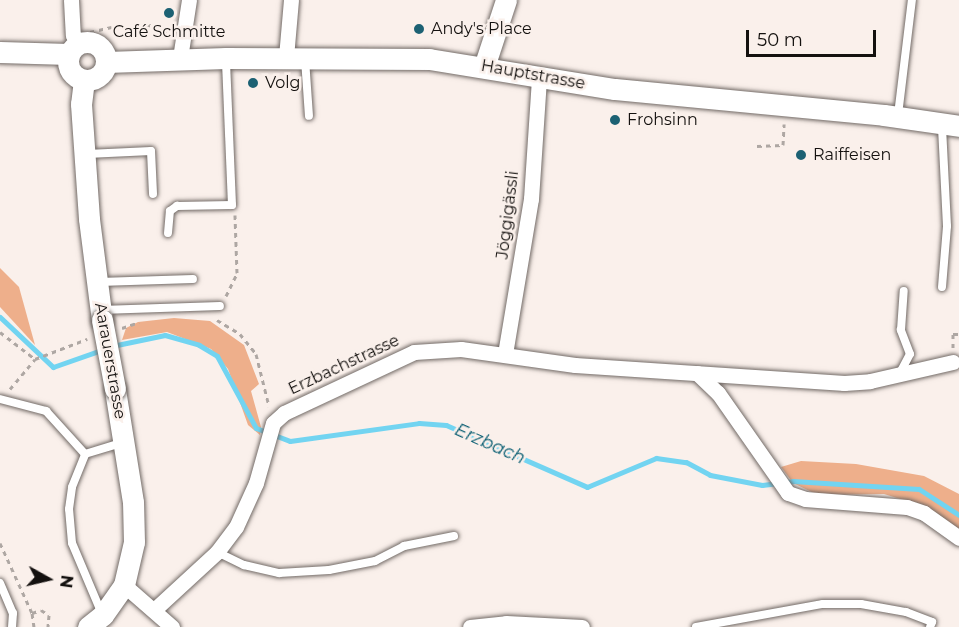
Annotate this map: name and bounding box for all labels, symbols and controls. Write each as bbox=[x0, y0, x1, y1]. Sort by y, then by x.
marker: Café Schmitte bbox=[162, 6, 176, 20]
scale bar bbox=[749, 18, 880, 56]
place label: Andy's Place bbox=[431, 19, 532, 39]
place label: Café Schmitte bbox=[113, 22, 225, 42]
marker: Andy's Place bbox=[412, 22, 426, 36]
text: 50 m bbox=[757, 29, 803, 51]
street label: Hauptstrasse bbox=[479, 56, 587, 94]
place label: Volg bbox=[265, 73, 301, 93]
marker: Volg bbox=[246, 76, 260, 90]
place label: Frohsinn bbox=[627, 110, 698, 130]
marker: Frohsinn bbox=[608, 113, 622, 127]
place label: Raiffeisen bbox=[813, 145, 891, 165]
marker: Raiffeisen bbox=[794, 148, 808, 162]
street label: Jöggigässli bbox=[493, 170, 523, 260]
street label: Aarauerstrasse bbox=[90, 301, 130, 421]
street label: Erzbachstrasse bbox=[286, 331, 402, 399]
water label: Erzbach bbox=[451, 419, 529, 469]
north arrow bbox=[18, 549, 78, 609]
text: N bbox=[56, 574, 77, 589]

